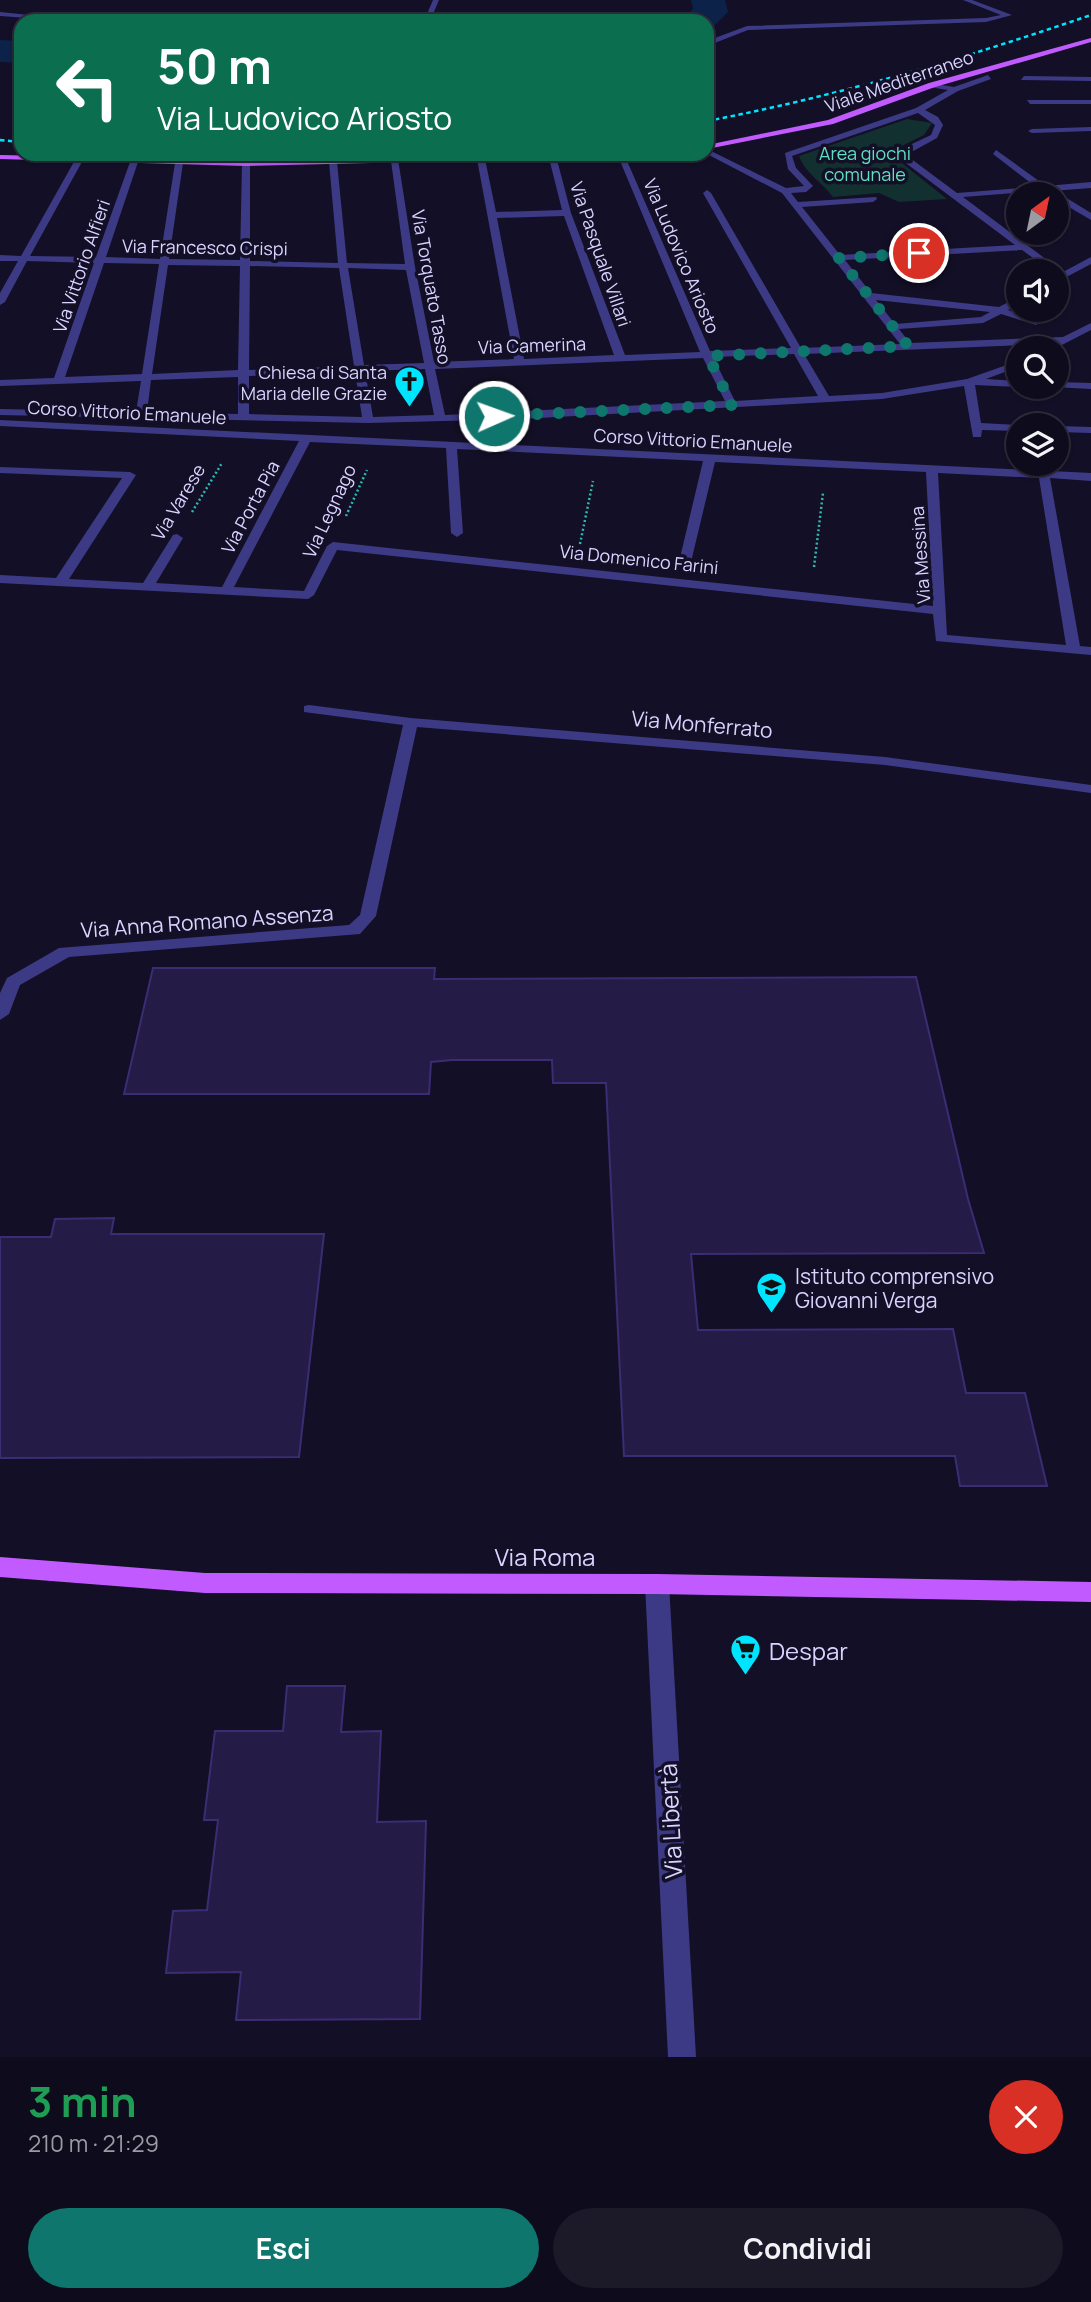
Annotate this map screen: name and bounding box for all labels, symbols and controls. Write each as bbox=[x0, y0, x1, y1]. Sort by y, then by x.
text: 50 m bbox=[157, 32, 272, 99]
icon: left bbox=[42, 42, 133, 133]
street label: Viale Mediterraneo bbox=[822, 44, 976, 118]
text: Via Ludovico Ariosto bbox=[157, 96, 452, 140]
park label: Area giochi comunale bbox=[819, 141, 911, 186]
street label: Via Ludovico Ariosto bbox=[639, 175, 725, 337]
street label: Via Pasquale Villari bbox=[565, 178, 637, 330]
north arrow bbox=[1006, 182, 1069, 245]
map controls bbox=[1006, 182, 1069, 476]
street label: Via Vittorio Alfieri bbox=[47, 196, 115, 336]
street label: Via Torquato Tasso bbox=[407, 208, 457, 366]
pin bbox=[889, 223, 949, 283]
street label: Via Francesco Crispi bbox=[122, 234, 288, 260]
icon: arrive bbox=[900, 234, 938, 272]
button: sound bbox=[1006, 259, 1069, 322]
street label: Via Camerina bbox=[477, 331, 587, 359]
button: search bbox=[1006, 336, 1069, 399]
place label: Chiesa di Santa Maria delle Grazie bbox=[241, 360, 387, 405]
church icon: Chiesa di Santa Maria delle Grazie bbox=[393, 365, 427, 409]
position arrow bbox=[457, 379, 531, 453]
street label: Corso Vittorio Emanuele bbox=[27, 395, 227, 429]
button: layers bbox=[1006, 413, 1069, 476]
street label: Corso Vittorio Emanuele bbox=[593, 423, 793, 457]
street label: Via Porta Pia bbox=[215, 456, 285, 558]
street label: Via Varese bbox=[146, 459, 210, 545]
street label: Via Legnago bbox=[297, 460, 361, 562]
street label: Via Messina bbox=[905, 505, 935, 605]
street label: Via Domenico Farini bbox=[558, 539, 720, 579]
street label: Via Monferrato bbox=[630, 704, 774, 744]
street label: Via Anna Romano Assenza bbox=[80, 898, 334, 944]
place label: Istituto comprensivo Giovanni Verga bbox=[795, 1262, 994, 1314]
school or university icon: Istituto comprensivo Giovanni Verga bbox=[755, 1271, 789, 1315]
street label: Via Roma bbox=[495, 1540, 595, 1573]
supermarket icon: Despar bbox=[729, 1633, 763, 1677]
place label: Despar bbox=[769, 1634, 848, 1667]
street label: Via Libertà bbox=[651, 1762, 689, 1880]
text: 3 min bbox=[28, 2072, 137, 2130]
button: close bbox=[989, 2080, 1063, 2154]
text: 210 m · 21:29 bbox=[28, 2127, 159, 2159]
button: Esci bbox=[28, 2208, 539, 2288]
button: Condividi bbox=[553, 2208, 1063, 2288]

